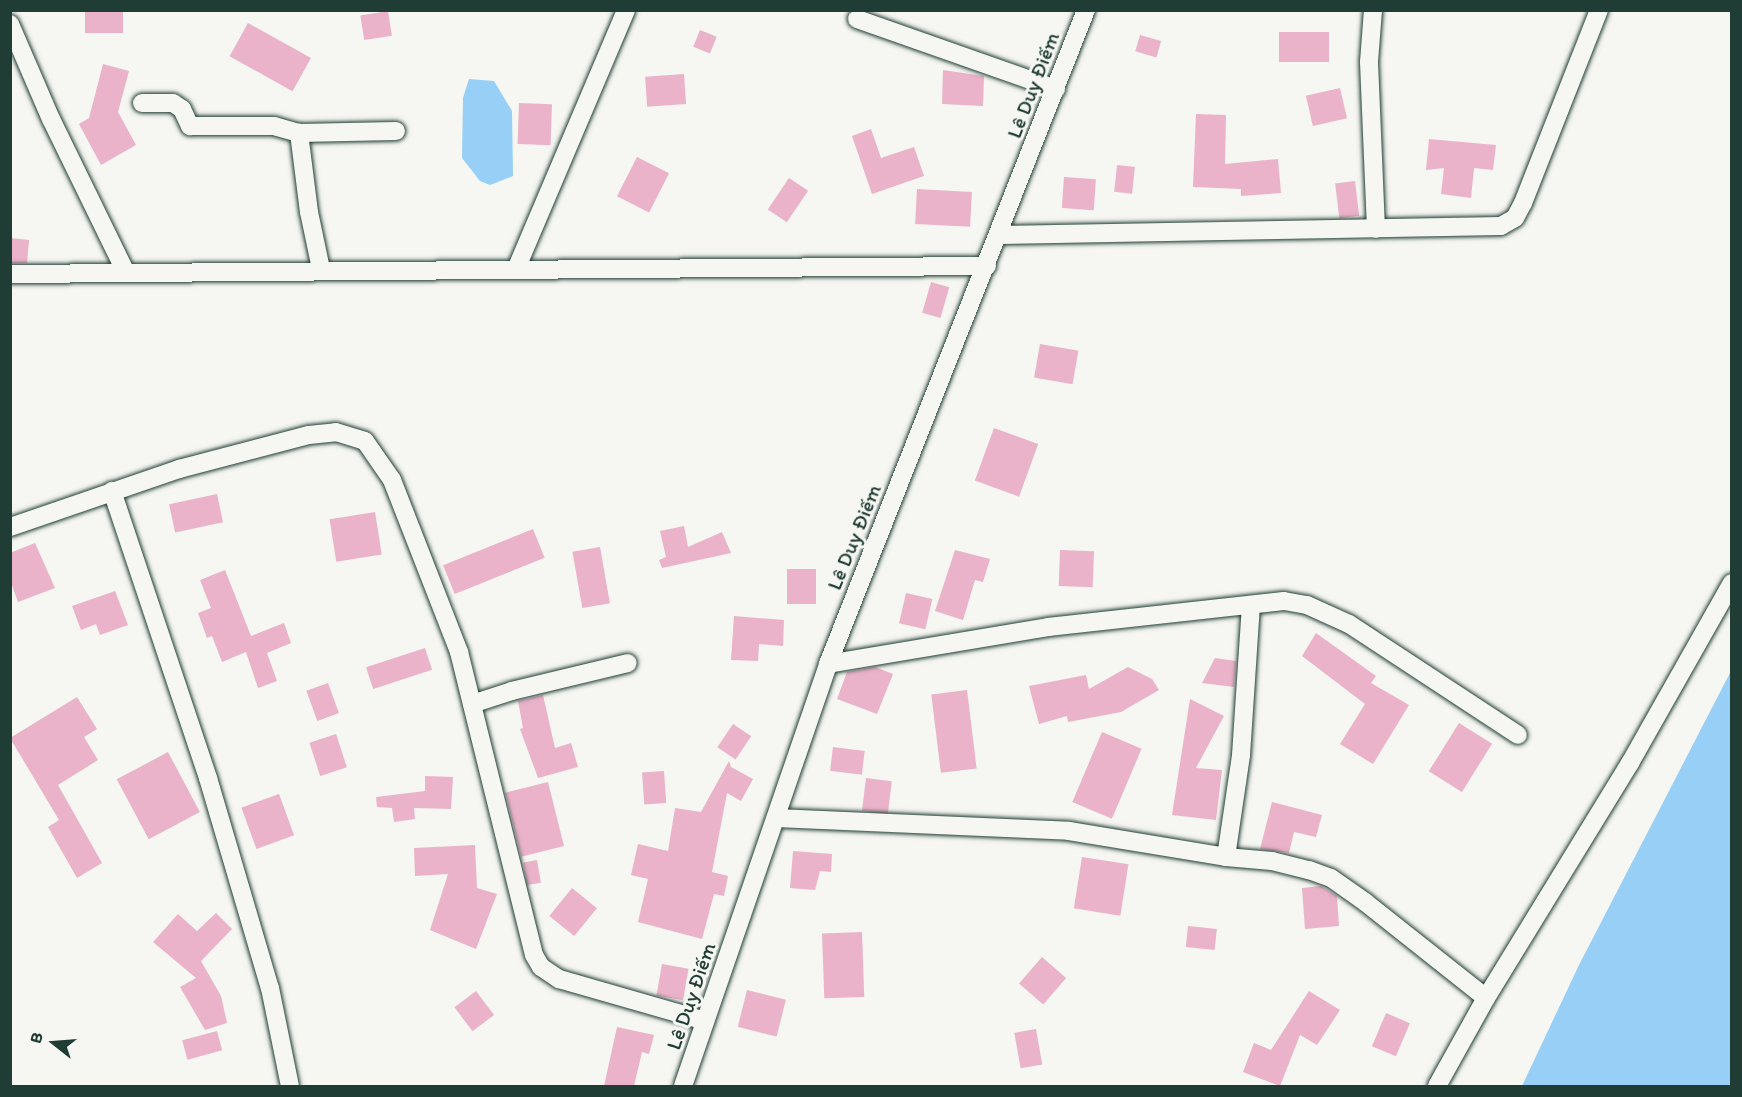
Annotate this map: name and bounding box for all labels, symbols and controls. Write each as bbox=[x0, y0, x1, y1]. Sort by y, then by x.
street label: Lê Duy Điếm bbox=[1001, 28, 1065, 142]
street label: Lê Duy Điếm bbox=[821, 480, 887, 594]
street label: Lê Duy Điếm bbox=[661, 939, 721, 1053]
north arrow bbox=[24, 1013, 84, 1073]
text: B bbox=[26, 1030, 47, 1045]

